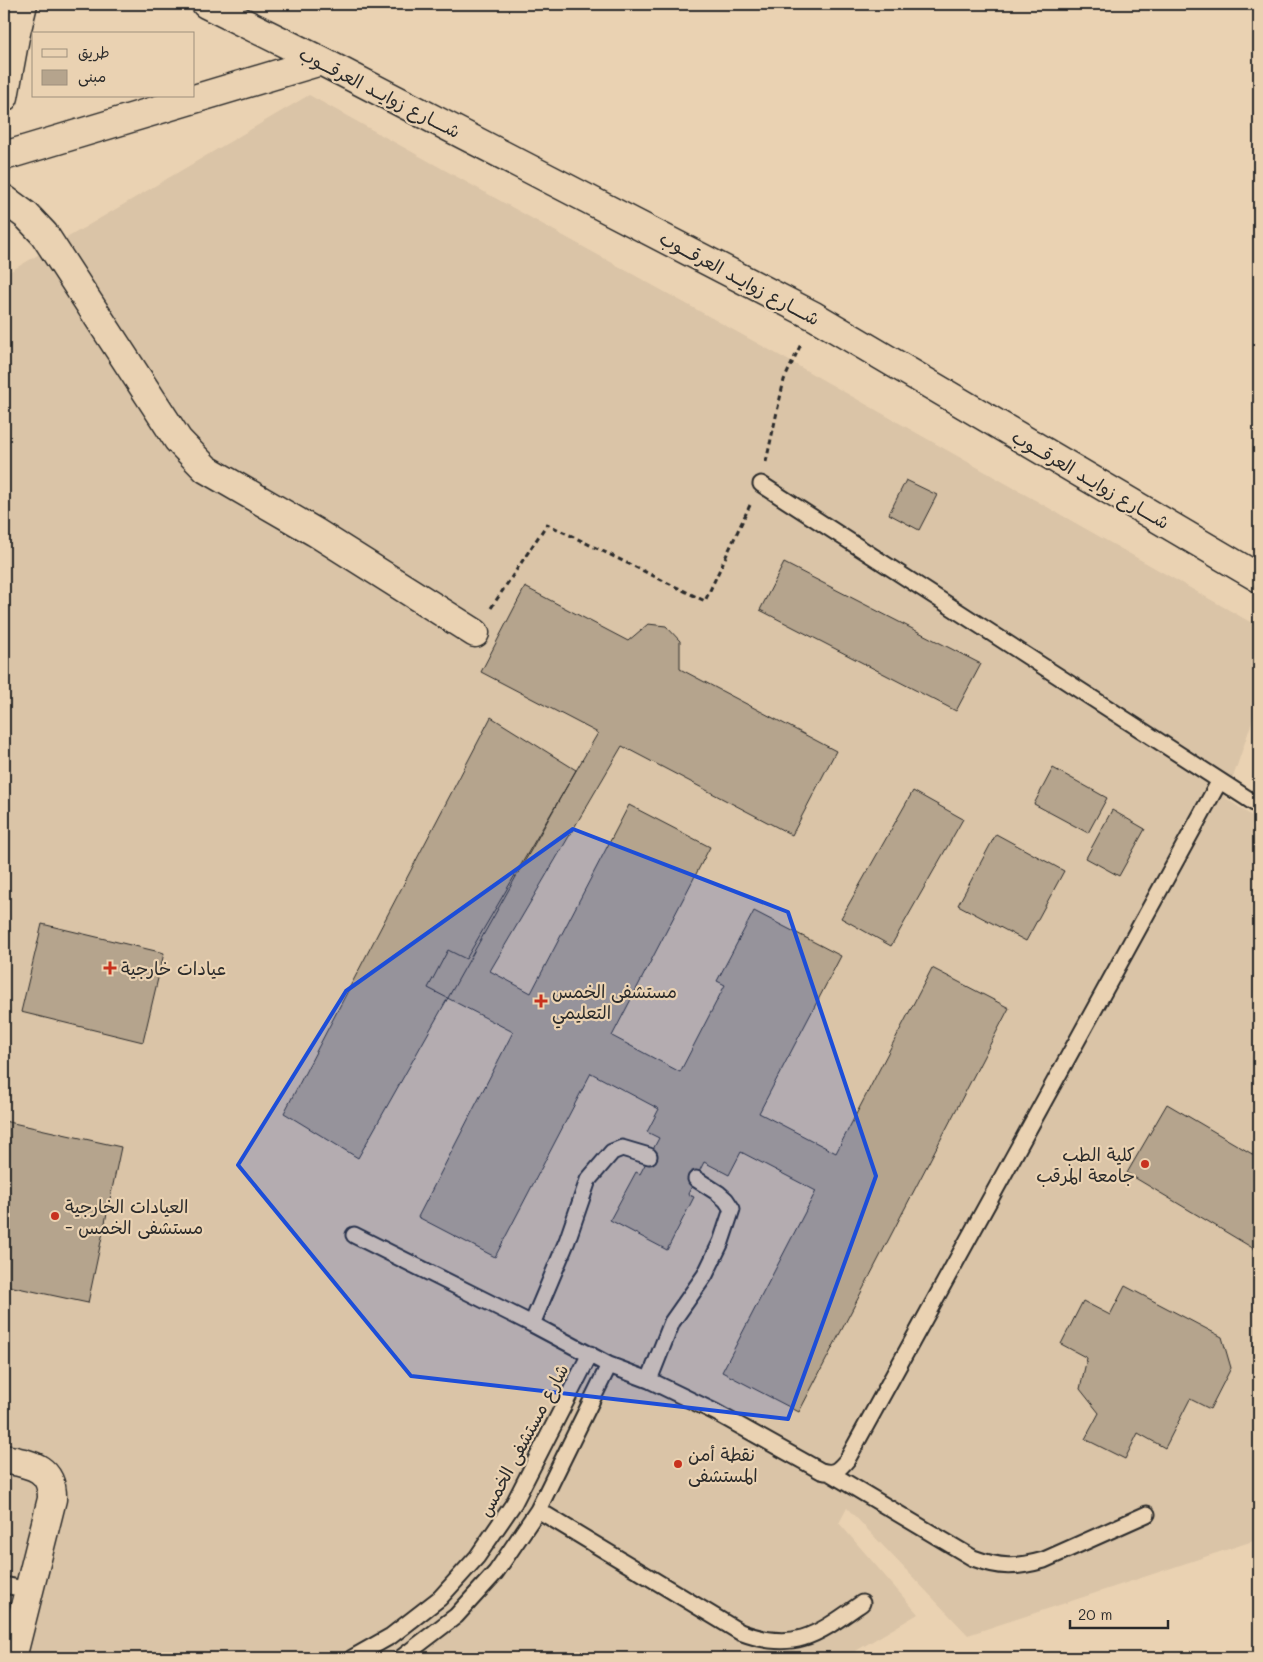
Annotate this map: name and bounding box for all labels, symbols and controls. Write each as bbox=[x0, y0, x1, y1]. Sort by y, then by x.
legend bbox=[32, 32, 195, 98]
street label: شــــارع زوايــد العرقـــوب bbox=[295, 41, 465, 144]
text: طريق bbox=[78, 42, 110, 62]
text: مبنى bbox=[78, 66, 106, 87]
street label: شــــارع زوايــد العرقـــوب bbox=[655, 226, 824, 331]
street label: شــــارع زوايــد العرقـــوب bbox=[1007, 424, 1174, 535]
place label: عيادات خارجية bbox=[121, 956, 226, 980]
marker: عيادات خارجية bbox=[103, 961, 117, 975]
place label: مستشفى الخمس التعليمي bbox=[552, 979, 677, 1029]
marker: مستشفى الخمس التعليمي bbox=[534, 994, 548, 1008]
place label: كلية الطب جامعة المرقب bbox=[1036, 1142, 1135, 1187]
marker: كلية الطب جامعة المرقب bbox=[1139, 1158, 1151, 1170]
place label: العيادات الخارجية - مستشفى الخمس bbox=[65, 1194, 203, 1239]
marker: العيادات الخارجية - مستشفى الخمس bbox=[49, 1210, 61, 1222]
street label: شارع مستشفى الخمس bbox=[473, 1359, 574, 1521]
place label: نقطة أمن المستشفى bbox=[688, 1442, 758, 1487]
marker: نقطة أمن المستشفى bbox=[672, 1458, 684, 1470]
scale bar bbox=[1070, 1597, 1168, 1629]
text: 20 m bbox=[1078, 1604, 1112, 1624]

